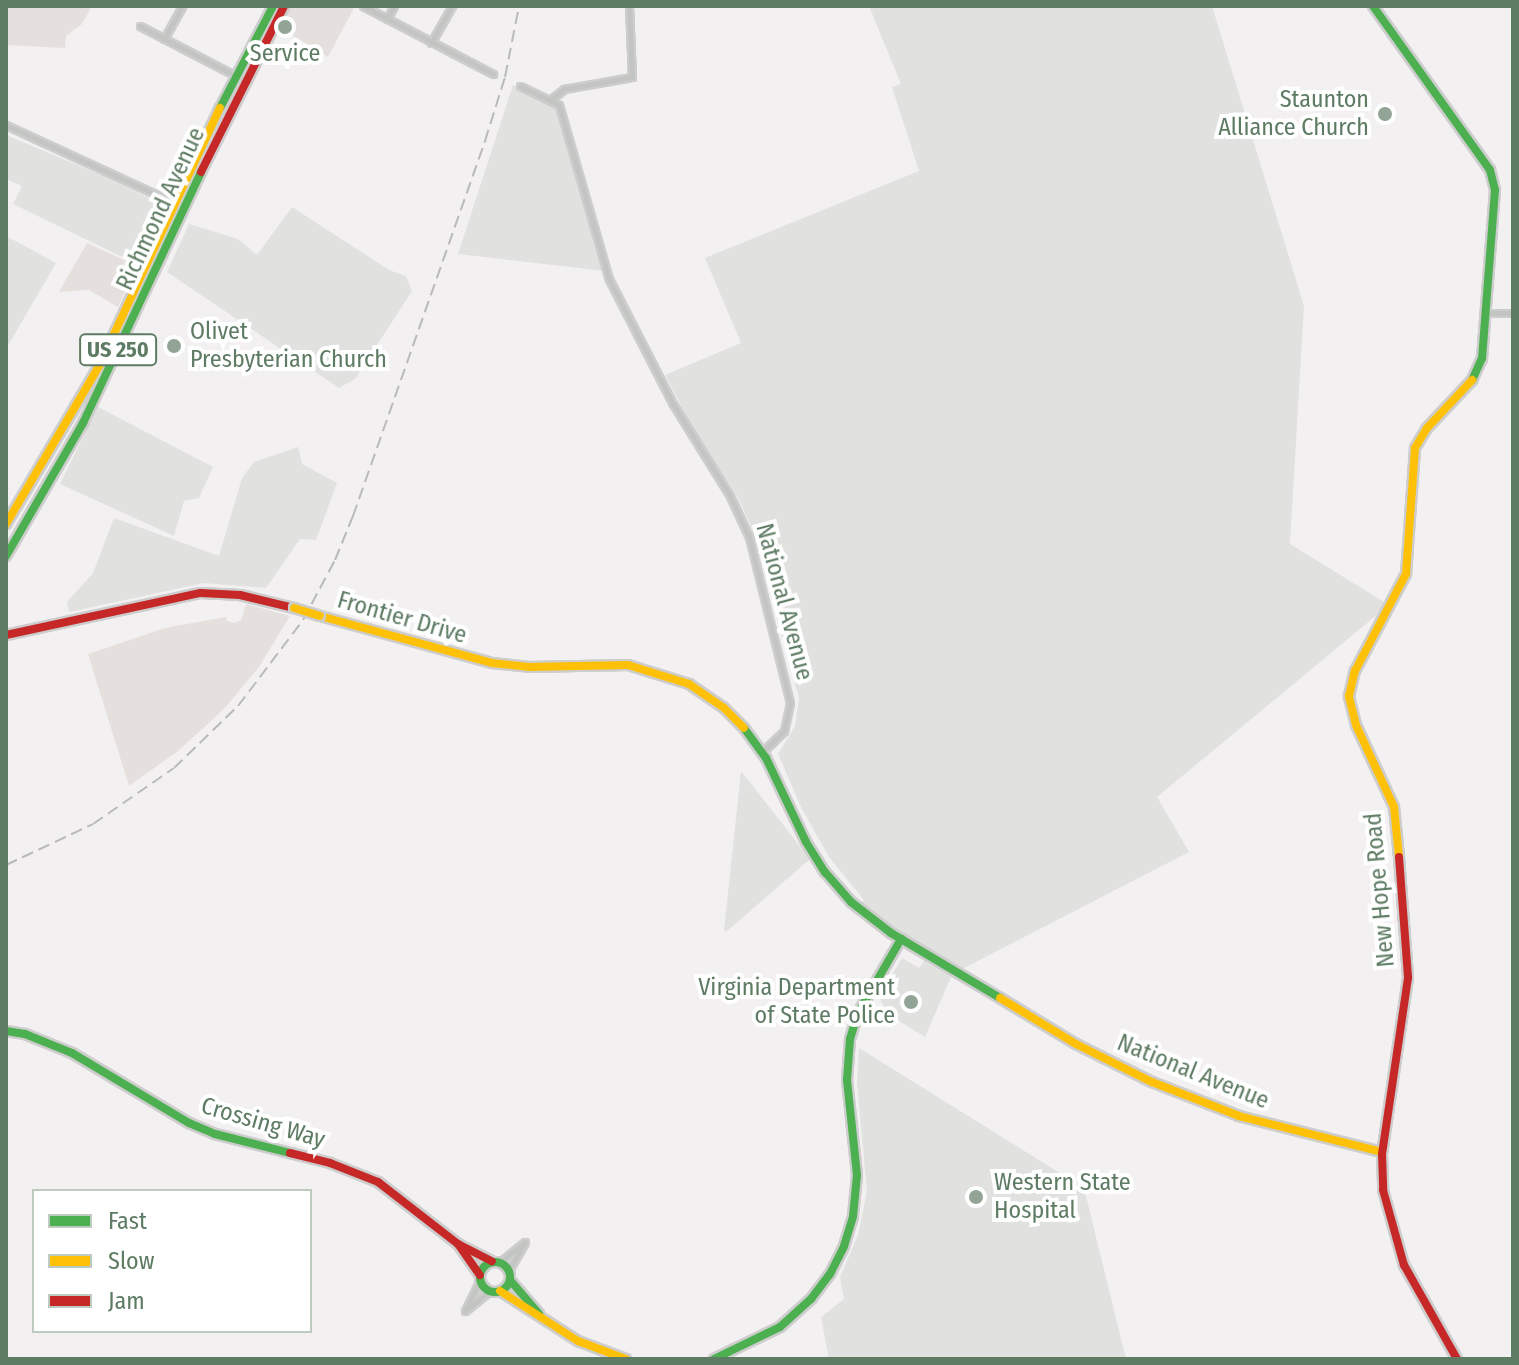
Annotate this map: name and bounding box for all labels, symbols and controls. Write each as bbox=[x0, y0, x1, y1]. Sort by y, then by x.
marker: Service bbox=[276, 18, 294, 36]
place label: Service bbox=[250, 40, 320, 68]
place label: Staunton Alliance Church bbox=[1218, 86, 1369, 142]
marker: Staunton Alliance Church bbox=[1376, 105, 1394, 123]
street label: Richmond Avenue bbox=[111, 123, 211, 295]
place label: Olivet Presbyterian Church bbox=[190, 318, 387, 374]
road number: US 250 bbox=[78, 332, 158, 368]
marker: Olivet Presbyterian Church bbox=[165, 337, 183, 355]
street label: National Avenue bbox=[749, 520, 819, 684]
street label: Frontier Drive bbox=[334, 586, 470, 650]
street label: New Hope Road bbox=[1359, 812, 1401, 968]
place label: Virginia Department of State Police bbox=[698, 974, 895, 1030]
marker: Virginia Department of State Police bbox=[902, 993, 920, 1011]
street label: National Avenue bbox=[1113, 1028, 1273, 1116]
street label: Crossing Way bbox=[198, 1092, 328, 1154]
place label: Western State Hospital bbox=[994, 1169, 1131, 1225]
marker: Western State Hospital bbox=[965, 1186, 987, 1208]
legend bbox=[32, 1189, 312, 1333]
text: Fast bbox=[108, 1207, 147, 1235]
text: Slow bbox=[108, 1247, 154, 1275]
text: Jam bbox=[108, 1287, 145, 1315]

